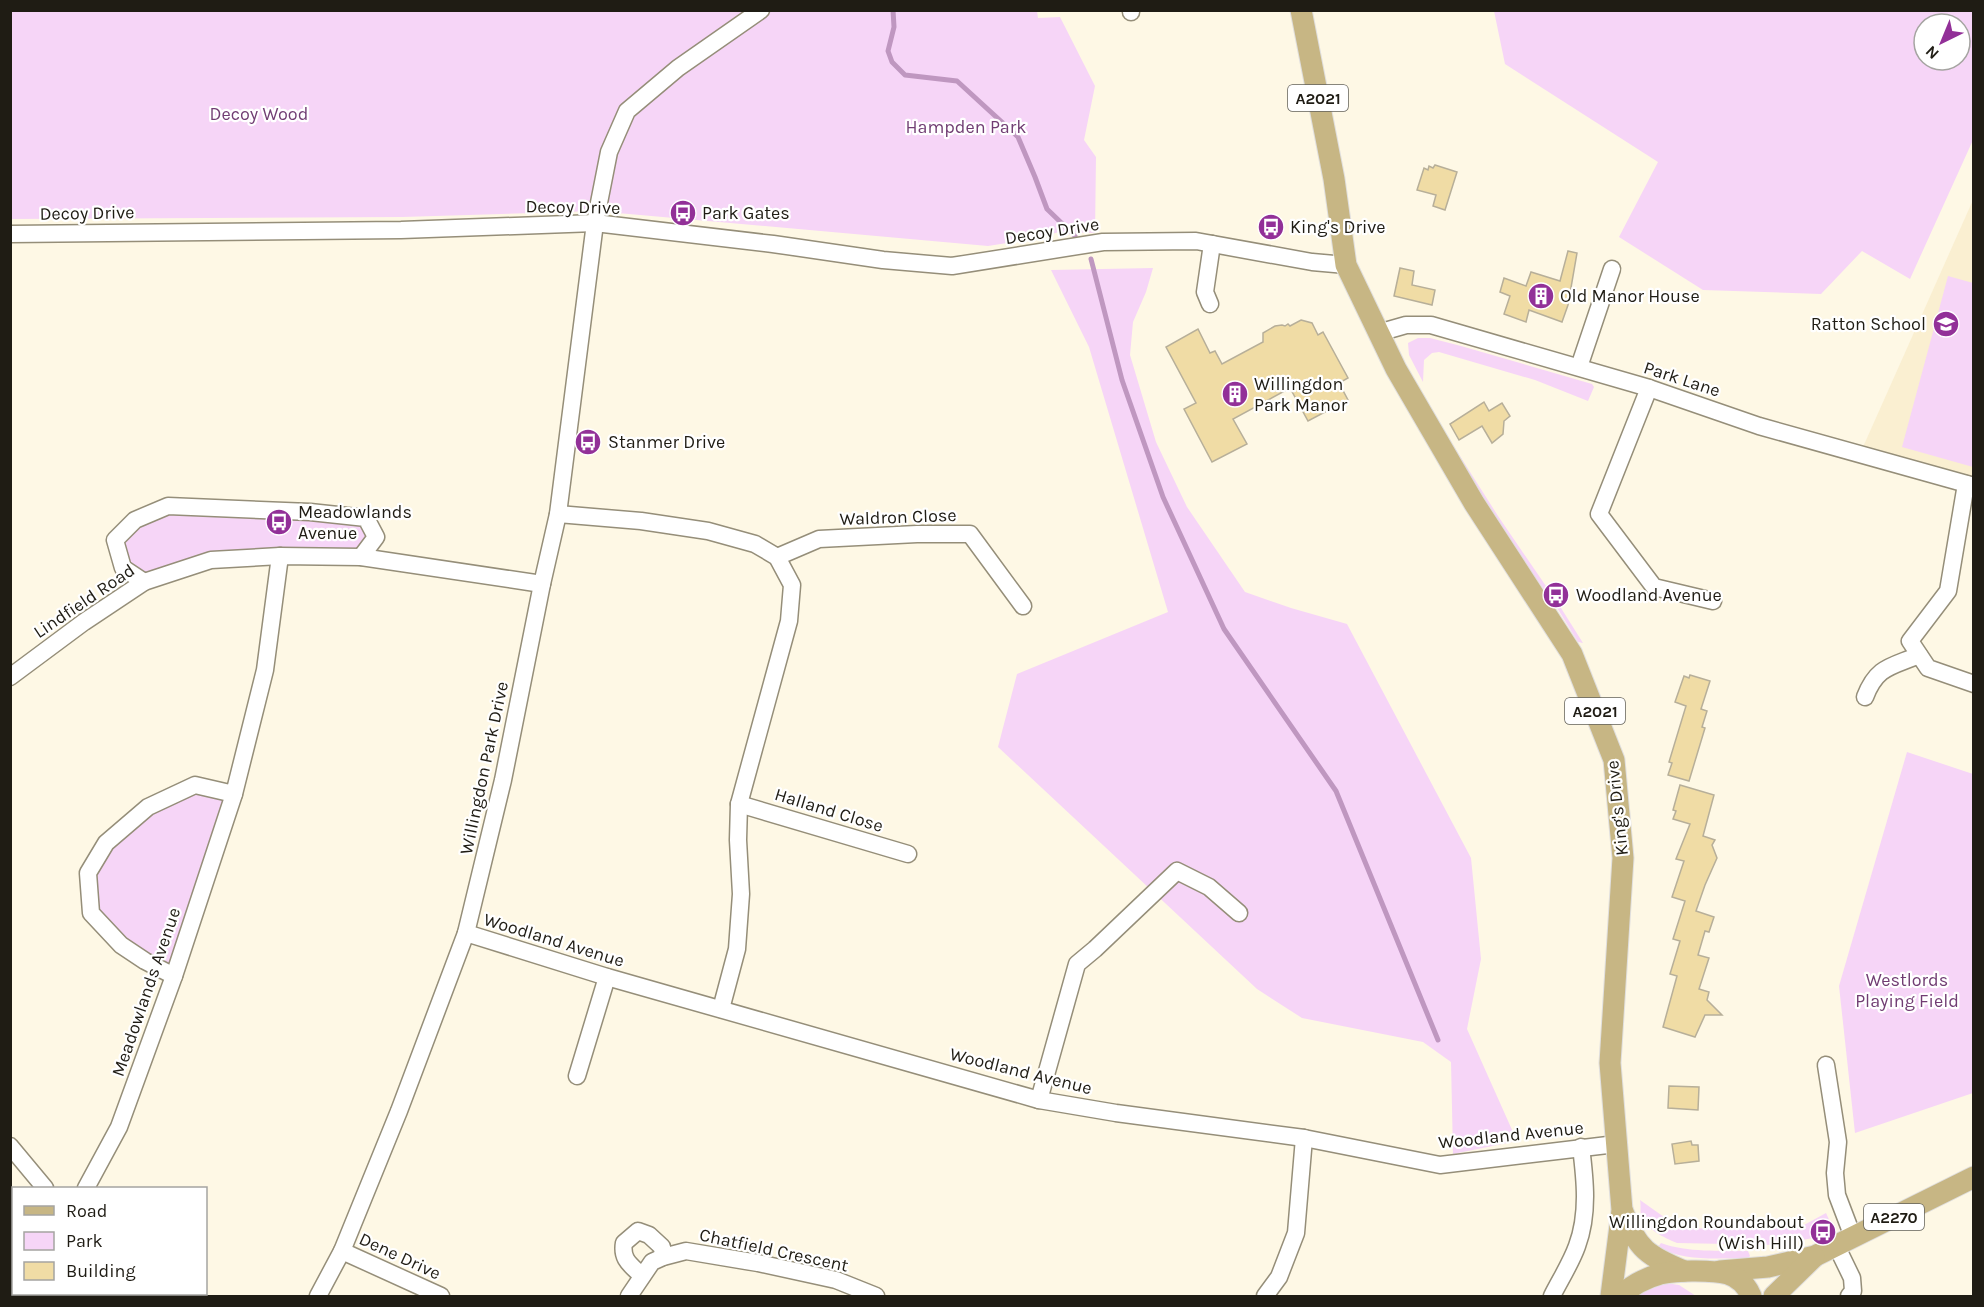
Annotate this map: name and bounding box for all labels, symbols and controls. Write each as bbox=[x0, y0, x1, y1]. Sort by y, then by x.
north arrow bbox=[1912, 12, 1972, 72]
text: N bbox=[1921, 42, 1943, 63]
road number: A2021 bbox=[1288, 85, 1348, 111]
park label: Decoy Wood bbox=[210, 103, 308, 125]
park label: Hampden Park bbox=[906, 116, 1026, 138]
street label: Decoy Drive bbox=[525, 195, 621, 219]
bus stop icon: Park Gates bbox=[668, 198, 698, 228]
street label: Decoy Drive bbox=[39, 201, 135, 225]
place label: Park Gates bbox=[702, 202, 790, 224]
bus stop icon: King's Drive bbox=[1256, 212, 1286, 242]
street label: Decoy Drive bbox=[1003, 213, 1101, 249]
place label: King's Drive bbox=[1290, 216, 1386, 238]
building icon: Old Manor House bbox=[1526, 281, 1556, 311]
place label: Old Manor House bbox=[1560, 285, 1700, 307]
school or university icon: Ratton School bbox=[1931, 309, 1961, 339]
place label: Ratton School bbox=[1811, 313, 1926, 335]
street label: Park Lane bbox=[1641, 356, 1723, 402]
place label: Willingdon Park Manor bbox=[1254, 373, 1348, 416]
building icon: Willingdon Park Manor bbox=[1220, 379, 1250, 409]
bus stop icon: Stanmer Drive bbox=[573, 427, 603, 457]
place label: Stanmer Drive bbox=[608, 431, 725, 453]
place label: Meadowlands Avenue bbox=[298, 501, 412, 544]
street label: Waldron Close bbox=[839, 504, 957, 530]
bus stop icon: Meadowlands Avenue bbox=[264, 507, 294, 537]
street label: Lindfield Road bbox=[29, 559, 139, 643]
bus stop icon: Woodland Avenue bbox=[1541, 580, 1571, 610]
place label: Woodland Avenue bbox=[1576, 584, 1722, 606]
street label: Willingdon Park Drive bbox=[455, 679, 513, 857]
road number: A2021 bbox=[1565, 698, 1625, 724]
street label: King's Drive bbox=[1601, 759, 1633, 857]
street label: Halland Close bbox=[772, 783, 886, 837]
street label: Meadowlands Avenue bbox=[107, 905, 185, 1079]
street label: Woodland Avenue bbox=[481, 908, 627, 972]
park label: Westlords Playing Field bbox=[1855, 969, 1959, 1012]
street label: Woodland Avenue bbox=[948, 1043, 1094, 1099]
street label: Woodland Avenue bbox=[1437, 1116, 1585, 1154]
legend bbox=[12, 1187, 207, 1295]
text: Road bbox=[66, 1200, 107, 1222]
road number: A2270 bbox=[1864, 1204, 1924, 1230]
place label: Willingdon Roundabout (Wish Hill) bbox=[1609, 1211, 1804, 1254]
bus stop icon: Willingdon Roundabout (Wish Hill) bbox=[1808, 1217, 1838, 1247]
street label: Chatfield Crescent bbox=[697, 1223, 851, 1277]
street label: Dene Drive bbox=[356, 1228, 444, 1284]
text: Park bbox=[66, 1230, 103, 1252]
text: Building bbox=[66, 1260, 136, 1282]

